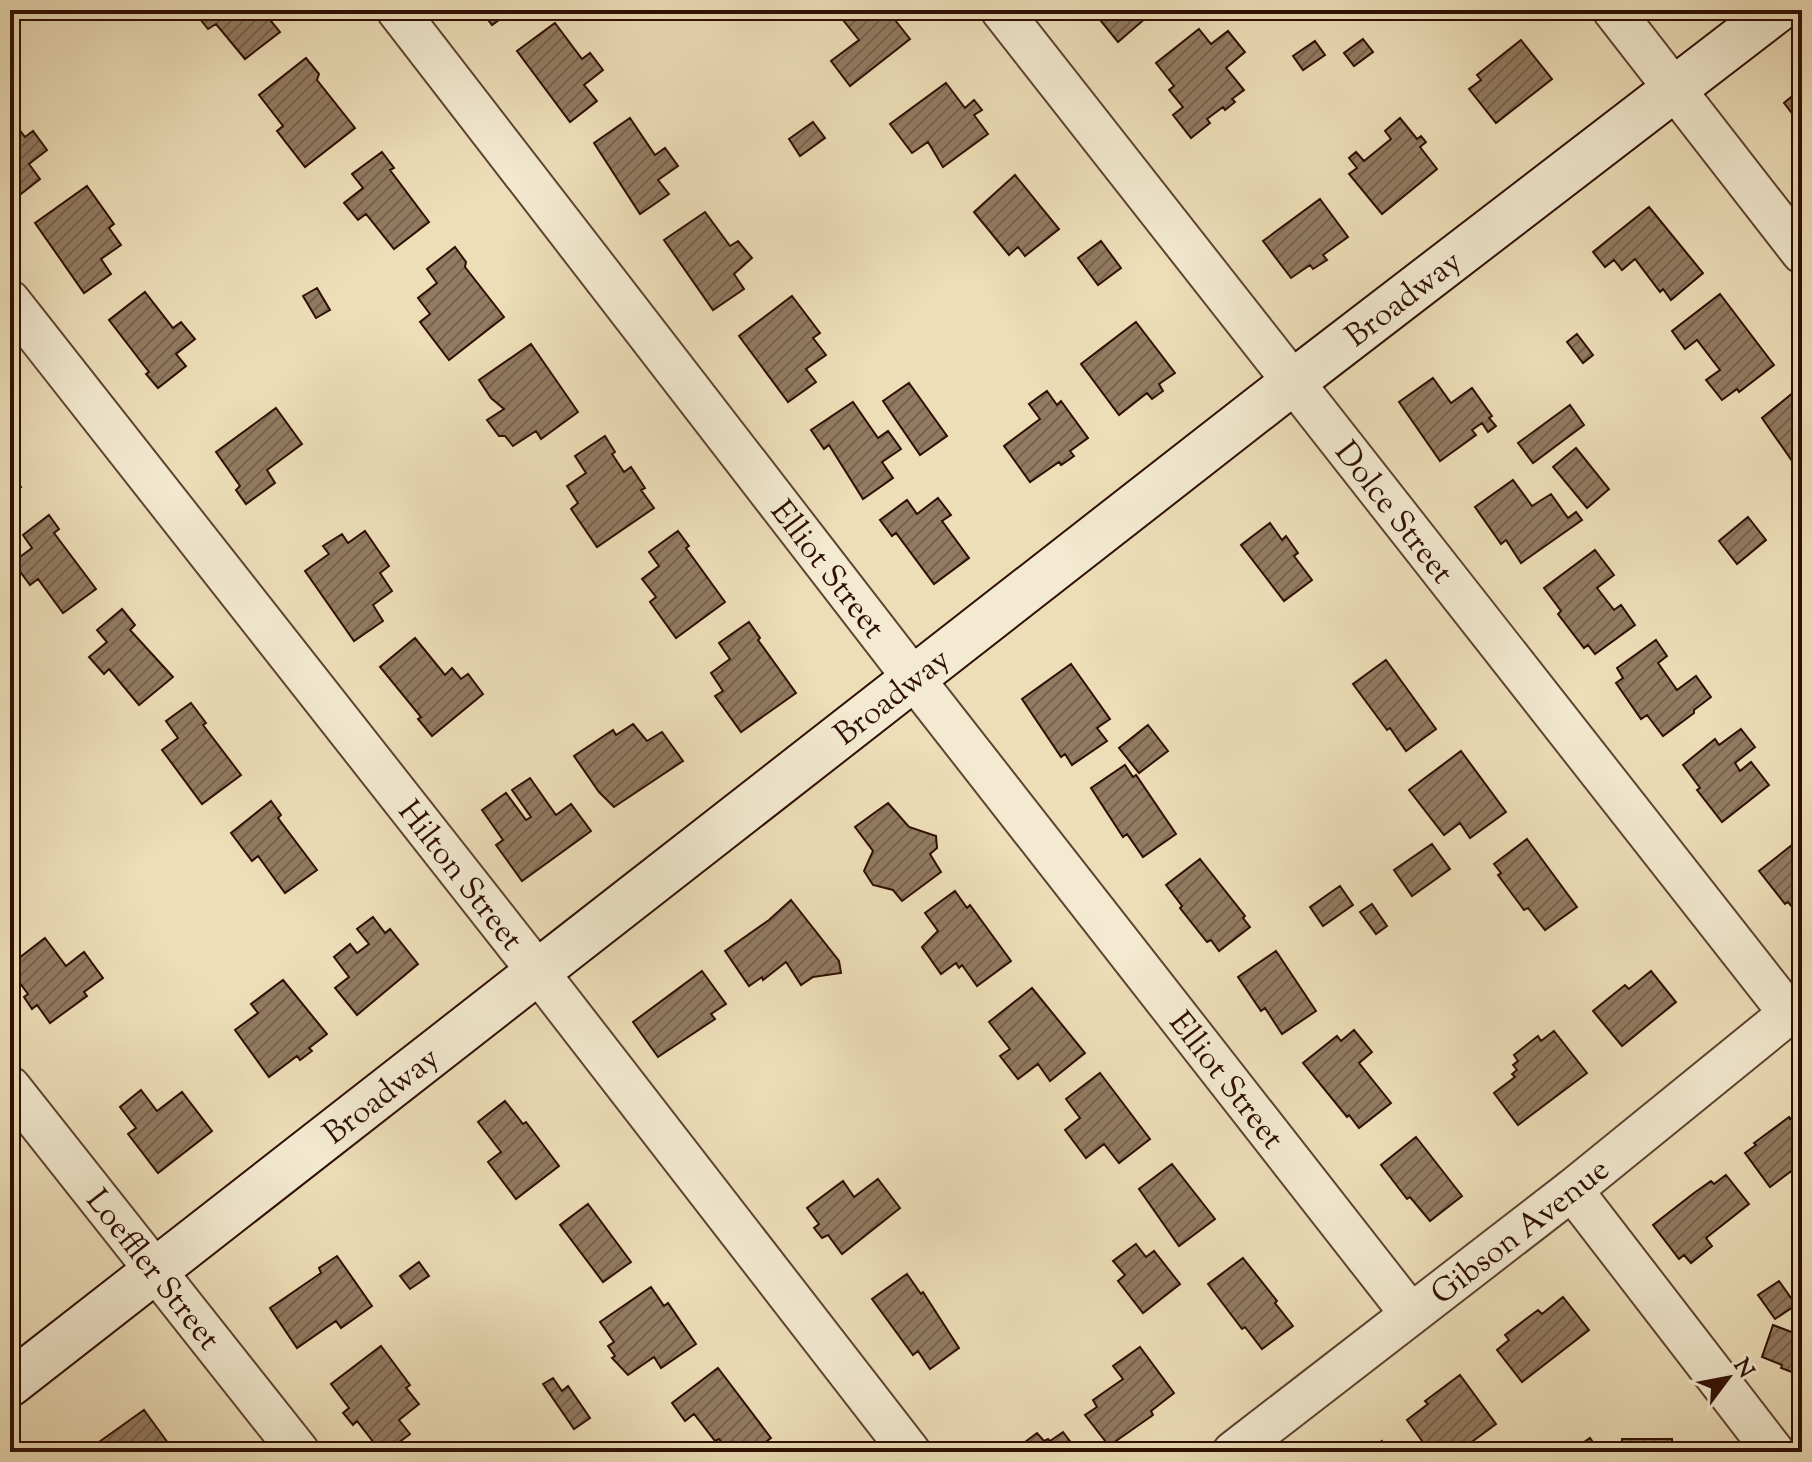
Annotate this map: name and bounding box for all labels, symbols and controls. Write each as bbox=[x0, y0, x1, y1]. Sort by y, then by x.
street label: Broadway bbox=[1336, 241, 1472, 360]
street label: Dolce Street bbox=[1322, 432, 1463, 595]
street label: Elliot Street bbox=[758, 492, 895, 649]
street label: Broadway bbox=[825, 638, 961, 758]
street label: Hilton Street bbox=[385, 792, 533, 961]
street label: Elliot Street bbox=[1156, 1003, 1294, 1160]
street label: Broadway bbox=[315, 1037, 450, 1157]
street label: Gibson Avenue bbox=[1422, 1148, 1620, 1317]
street label: Loeffler Street bbox=[73, 1180, 230, 1361]
north arrow bbox=[1688, 1338, 1768, 1418]
text: N bbox=[1724, 1353, 1761, 1385]

